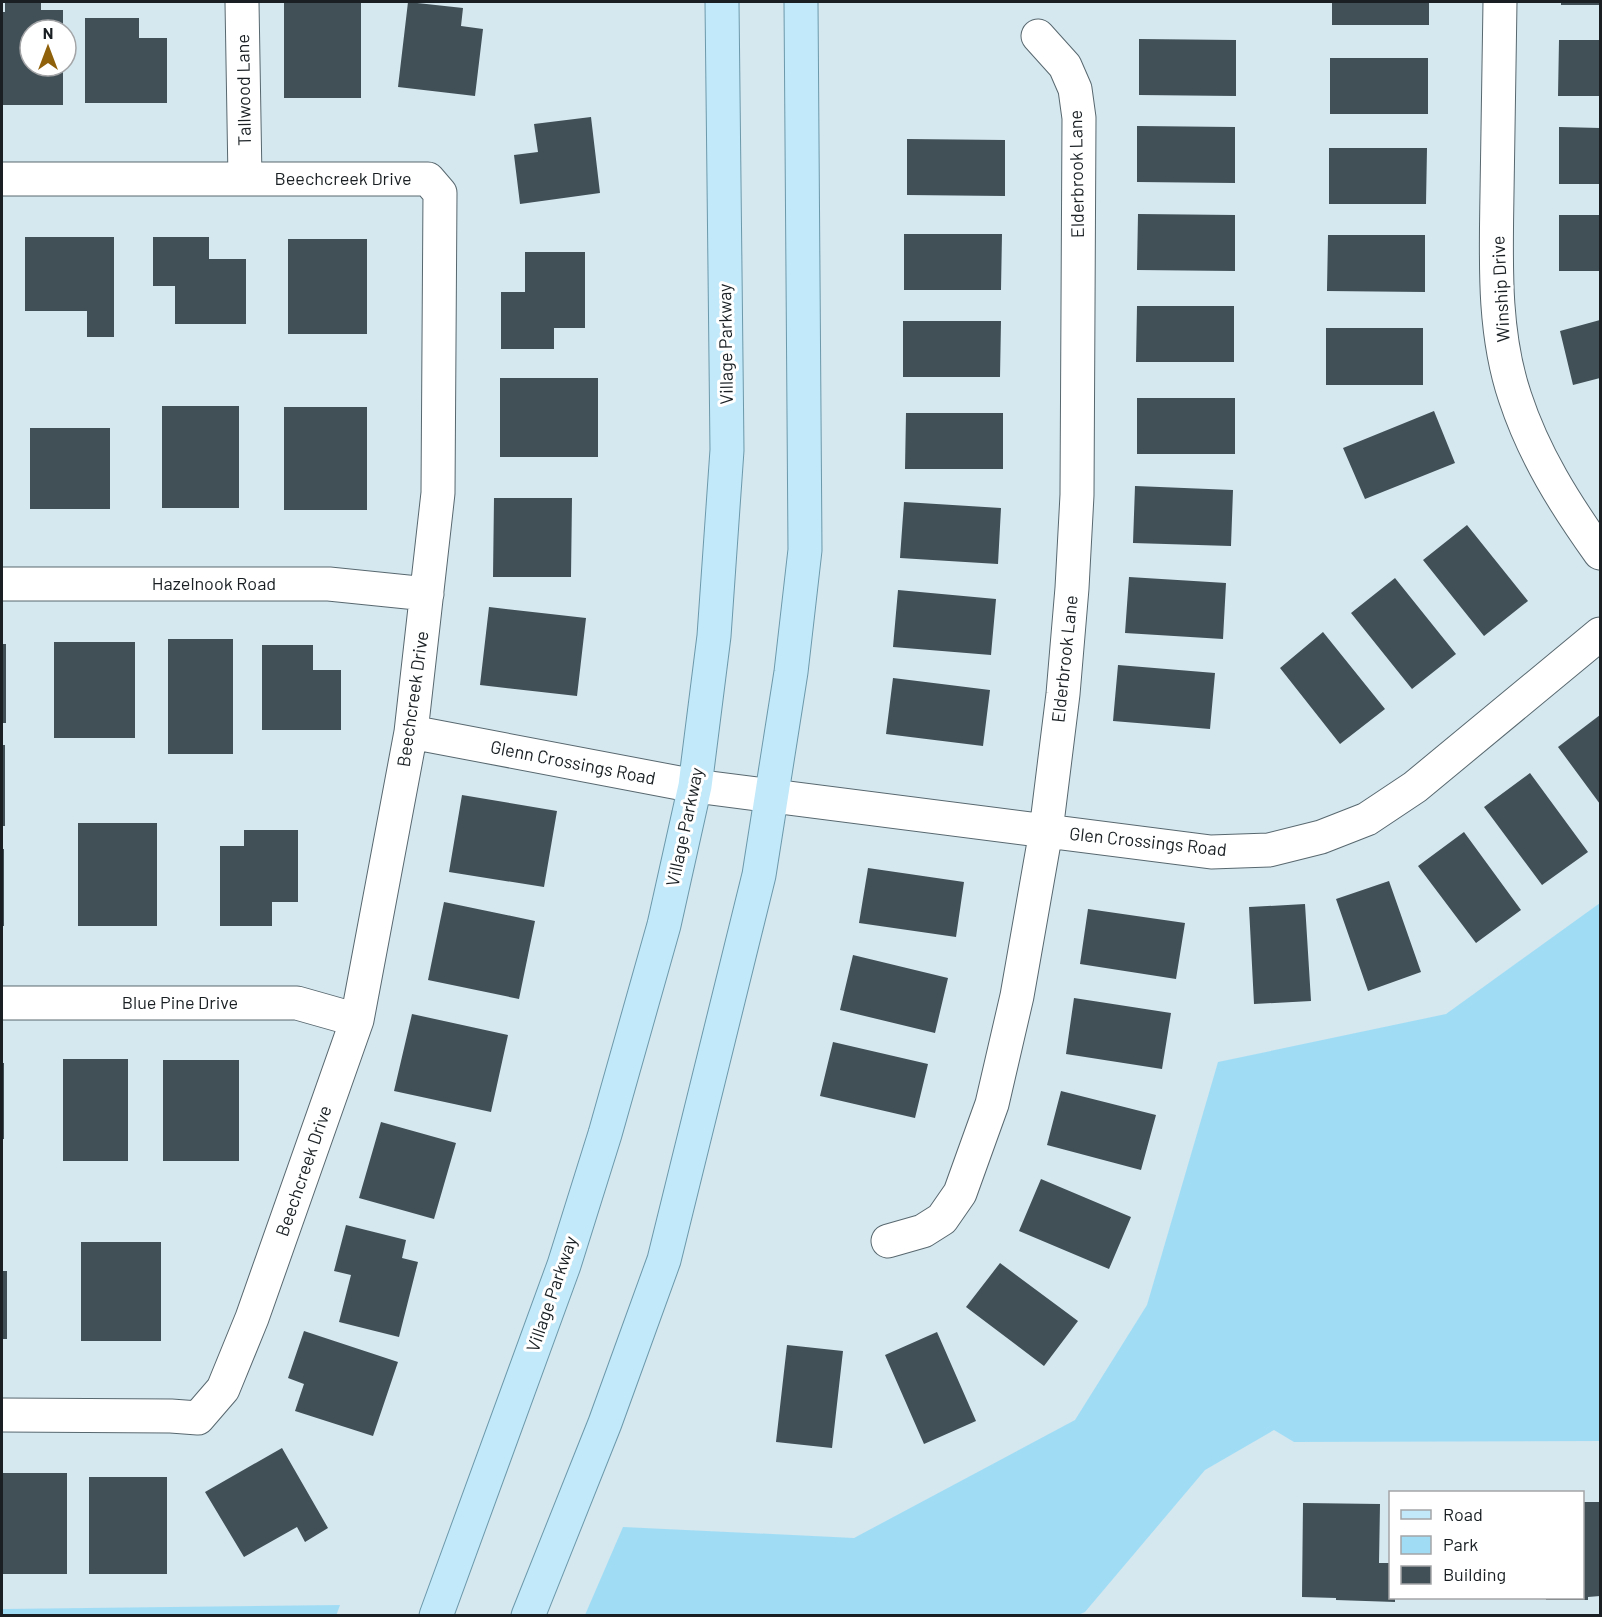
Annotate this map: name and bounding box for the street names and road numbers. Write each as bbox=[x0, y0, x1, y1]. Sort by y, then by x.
street label: Tallwood Lane bbox=[231, 34, 255, 146]
street label: Elderbrook Lane bbox=[1064, 110, 1088, 238]
street label: Beechcreek Drive bbox=[274, 167, 412, 189]
street label: Winship Drive bbox=[1486, 235, 1514, 343]
street label: Village Parkway bbox=[713, 283, 737, 405]
street label: Hazelnook Road bbox=[152, 572, 276, 594]
street label: Elderbrook Lane bbox=[1046, 594, 1082, 724]
street label: Beechcreek Drive bbox=[392, 629, 432, 768]
street label: Glenn Crossings Road bbox=[489, 735, 658, 789]
street label: Village Parkway bbox=[661, 765, 707, 888]
street label: Glen Crossings Road bbox=[1068, 822, 1228, 860]
street label: Blue Pine Drive bbox=[122, 991, 238, 1013]
street label: Beechcreek Drive bbox=[270, 1102, 336, 1239]
street label: Village Parkway bbox=[521, 1233, 581, 1354]

